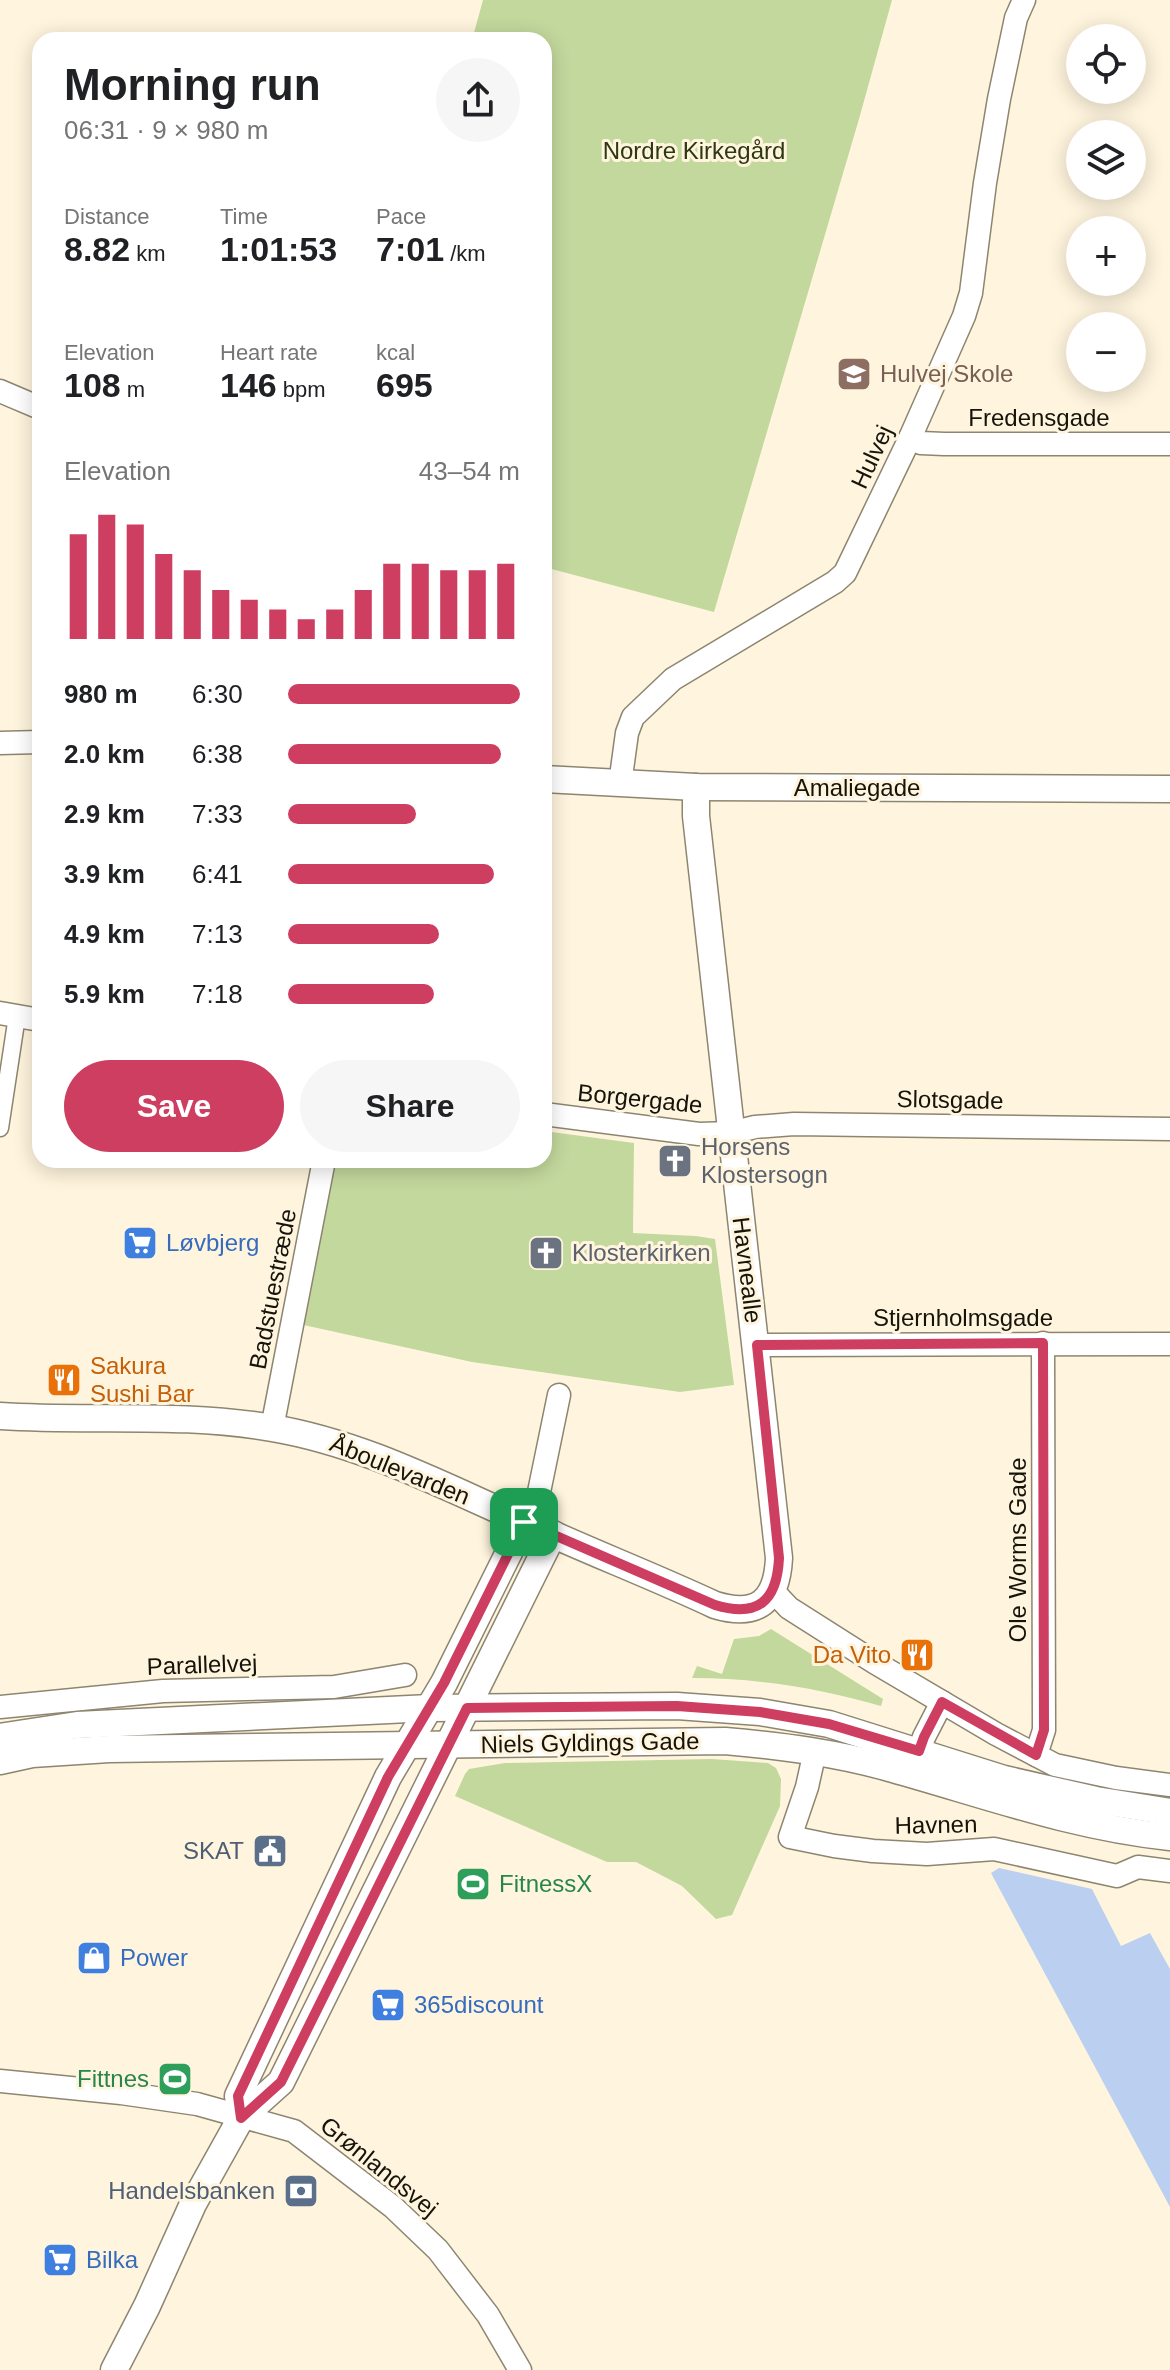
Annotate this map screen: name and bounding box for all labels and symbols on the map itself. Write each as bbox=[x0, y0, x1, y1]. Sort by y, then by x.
park label: Nordre Kirkegård bbox=[603, 137, 785, 164]
school or university icon: Hulvej Skole bbox=[835, 355, 873, 393]
place label: Hulvej Skole bbox=[880, 360, 1013, 387]
street label: Fredensgade bbox=[968, 404, 1110, 431]
street label: Hulvej bbox=[845, 421, 898, 493]
street label: Amaliegade bbox=[794, 774, 920, 801]
street label: Borgergade bbox=[576, 1079, 704, 1118]
street label: Slotsgade bbox=[896, 1085, 1004, 1114]
place label: Horsens Klostersogn bbox=[701, 1133, 828, 1188]
church icon: Horsens Klostersogn bbox=[656, 1142, 694, 1180]
street label: Badstuestræde bbox=[244, 1206, 301, 1371]
street label: Havnealle bbox=[728, 1215, 767, 1325]
supermarket icon: Løvbjerg bbox=[121, 1224, 159, 1262]
place label: Løvbjerg bbox=[166, 1229, 259, 1256]
church icon: Klosterkirken bbox=[527, 1234, 565, 1272]
place label: Klosterkirken bbox=[572, 1239, 711, 1266]
street label: Stjernholmsgade bbox=[873, 1304, 1053, 1331]
place label: Sakura Sushi Bar bbox=[90, 1352, 194, 1407]
restaurant icon: Sakura Sushi Bar bbox=[45, 1361, 83, 1399]
street label: Åboulevarden bbox=[326, 1429, 474, 1510]
street label: Ole Worms Gade bbox=[1004, 1458, 1031, 1642]
pin bbox=[490, 1488, 558, 1556]
restaurant icon: Da Vito bbox=[898, 1636, 936, 1674]
place label: Da Vito bbox=[813, 1641, 891, 1668]
street label: Parallelvej bbox=[146, 1649, 258, 1680]
street label: Niels Gyldings Gade bbox=[480, 1727, 700, 1758]
street label: Havnen bbox=[894, 1810, 978, 1839]
public building icon: SKAT bbox=[251, 1832, 289, 1870]
place label: SKAT bbox=[183, 1837, 244, 1864]
sports icon: FitnessX bbox=[454, 1865, 492, 1903]
place label: FitnessX bbox=[499, 1870, 592, 1897]
shop icon: Power bbox=[75, 1939, 113, 1977]
place label: Power bbox=[120, 1944, 188, 1971]
supermarket icon: 365discount bbox=[369, 1986, 407, 2024]
place label: 365discount bbox=[414, 1991, 544, 2018]
sports icon: Fittnes bbox=[156, 2060, 194, 2098]
place label: Fittnes bbox=[77, 2065, 149, 2092]
street label: Grønlandsvej bbox=[315, 2111, 443, 2222]
bank icon: Handelsbanken bbox=[282, 2172, 320, 2210]
place label: Handelsbanken bbox=[108, 2177, 275, 2204]
supermarket icon: Bilka bbox=[41, 2241, 79, 2279]
place label: Bilka bbox=[86, 2246, 139, 2273]

